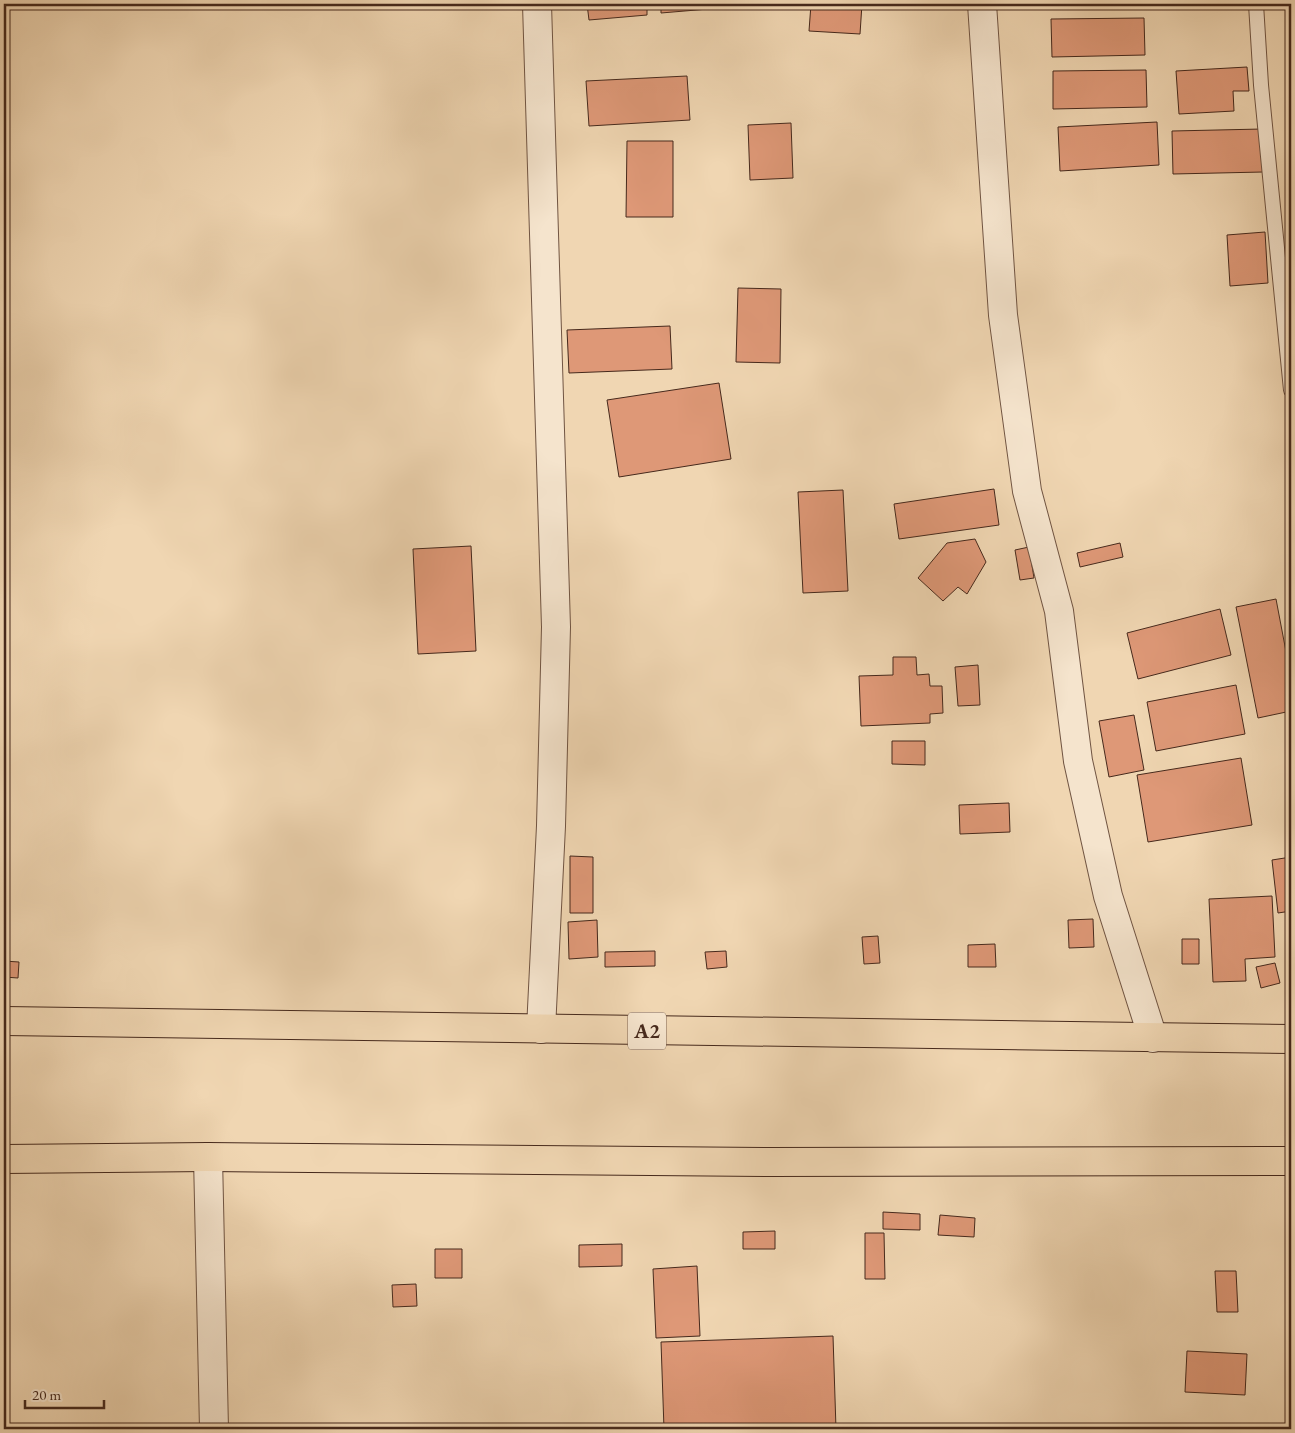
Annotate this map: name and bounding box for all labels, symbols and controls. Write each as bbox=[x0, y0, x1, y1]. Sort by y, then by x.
road number: A2 bbox=[628, 1012, 666, 1050]
scale bar bbox=[25, 1378, 104, 1410]
text: 20 m bbox=[32, 1385, 61, 1404]

